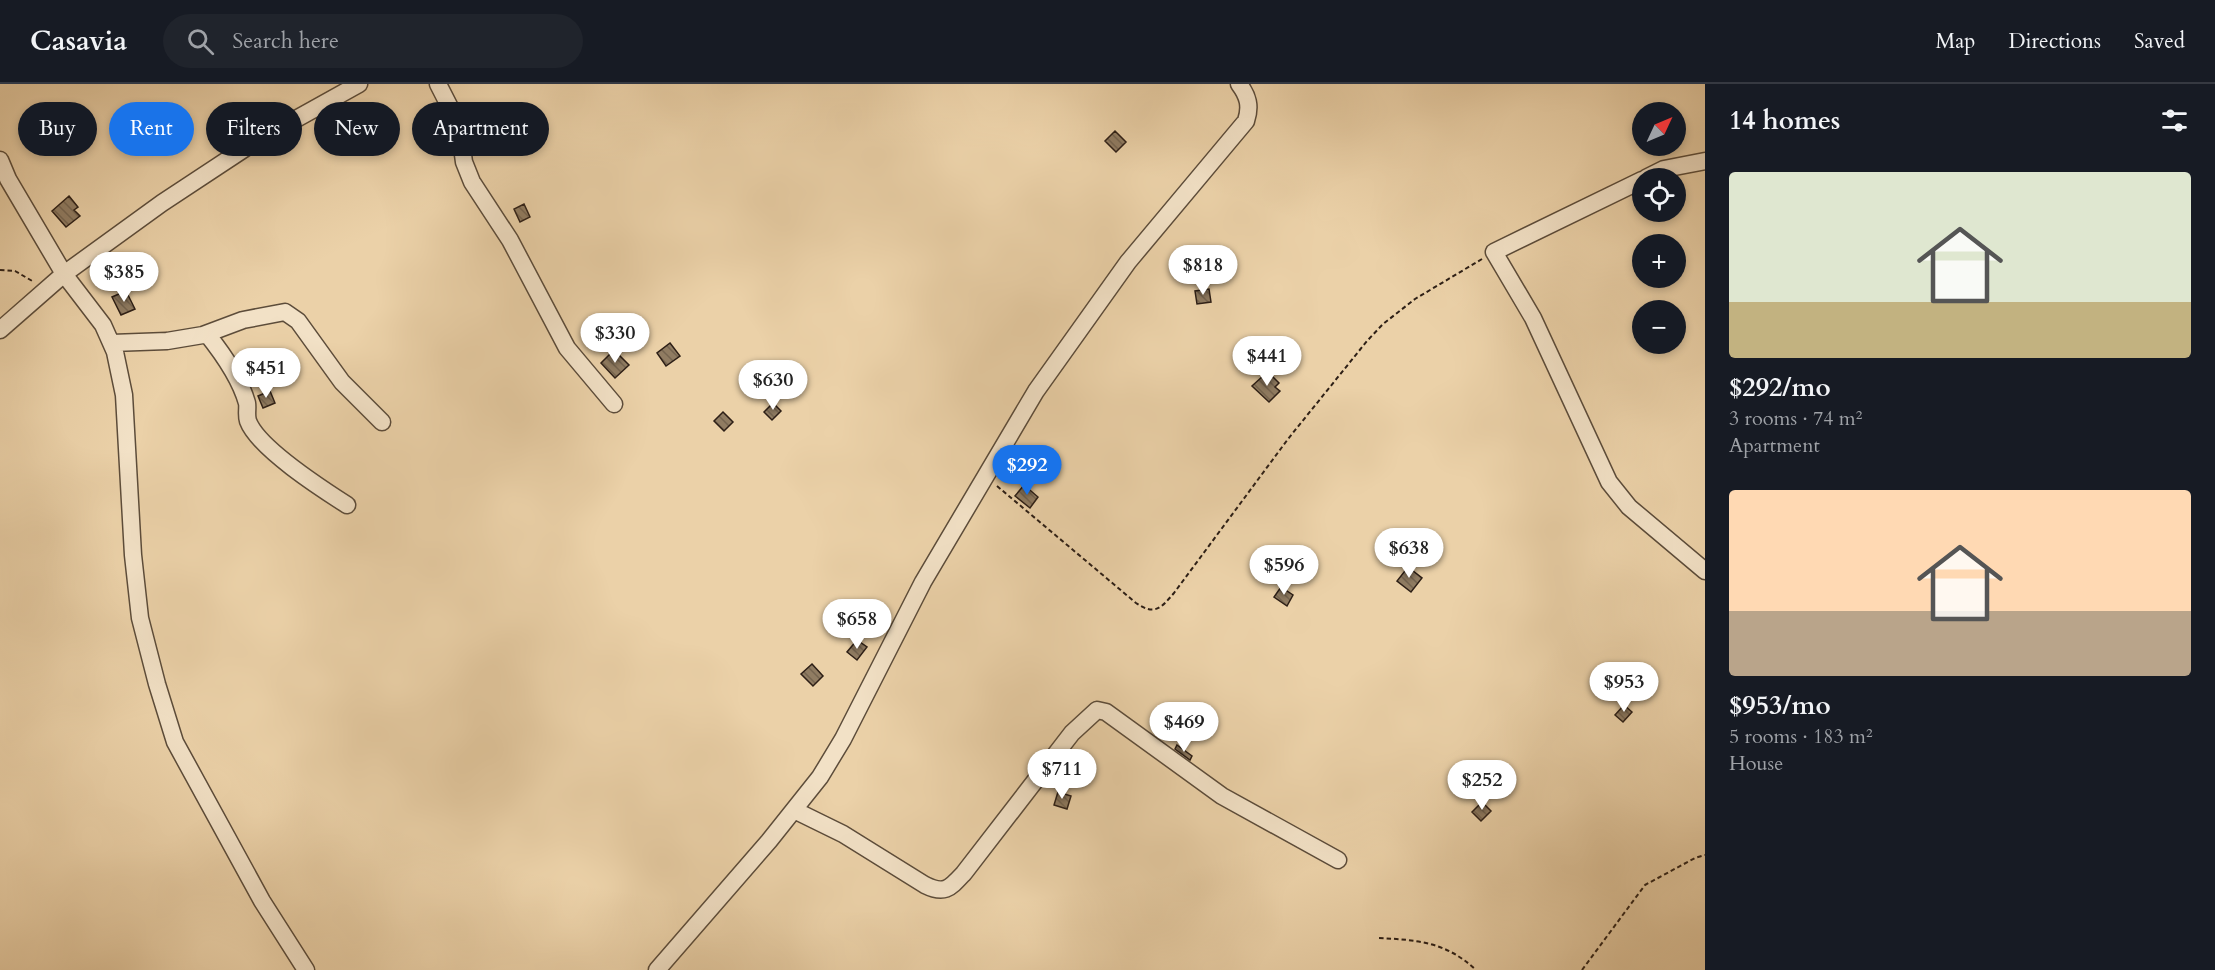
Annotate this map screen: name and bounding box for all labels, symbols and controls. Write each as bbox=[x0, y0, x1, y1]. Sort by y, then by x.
search box bbox=[163, 14, 583, 68]
text: Casavia bbox=[30, 22, 127, 60]
icon: search bbox=[184, 25, 217, 58]
text: Search here bbox=[232, 26, 339, 56]
text: Map bbox=[1935, 27, 1975, 56]
text: Directions bbox=[2008, 27, 2101, 56]
text: Saved bbox=[2134, 27, 2185, 56]
chip: Buy bbox=[18, 102, 97, 156]
chip: Rent bbox=[109, 102, 194, 156]
chip: Filters bbox=[206, 102, 302, 156]
chip: New bbox=[314, 102, 400, 156]
chip: Apartment bbox=[412, 102, 549, 156]
north arrow bbox=[1632, 102, 1686, 156]
map controls bbox=[1632, 102, 1686, 354]
text: 14 homes bbox=[1729, 103, 1840, 138]
icon: filters bbox=[2158, 104, 2191, 137]
button: locate bbox=[1632, 168, 1686, 222]
icon: home bbox=[1906, 211, 2014, 319]
button: + bbox=[1632, 234, 1686, 288]
pin: $818 bbox=[1167, 245, 1239, 296]
text: $818 bbox=[1183, 251, 1223, 278]
pin: $385 bbox=[88, 252, 160, 303]
text: $385 bbox=[104, 258, 144, 285]
button: − bbox=[1632, 300, 1686, 354]
pin: $330 bbox=[579, 313, 651, 364]
text: $330 bbox=[595, 319, 635, 346]
pin: $441 bbox=[1231, 336, 1303, 387]
text: $441 bbox=[1247, 342, 1287, 369]
pin: $451 bbox=[230, 348, 302, 399]
text: $451 bbox=[246, 354, 286, 381]
pin: $630 bbox=[737, 360, 809, 411]
text: $630 bbox=[753, 366, 793, 393]
text: $292/mo bbox=[1729, 370, 1831, 405]
text: 3 rooms · 74 m² bbox=[1729, 405, 1862, 432]
text: Apartment bbox=[1729, 432, 1820, 459]
pin: $292 bbox=[991, 445, 1063, 496]
text: $292 bbox=[1007, 451, 1047, 478]
pin: $638 bbox=[1373, 528, 1445, 579]
icon: home bbox=[1906, 529, 2014, 637]
text: $638 bbox=[1389, 534, 1429, 561]
pin: $596 bbox=[1248, 545, 1320, 596]
text: $596 bbox=[1264, 551, 1304, 578]
pin: $658 bbox=[821, 599, 893, 650]
text: $658 bbox=[837, 605, 877, 632]
pin: $953 bbox=[1588, 662, 1660, 713]
text: $953 bbox=[1604, 668, 1644, 695]
text: $953/mo bbox=[1729, 688, 1831, 723]
pin: $469 bbox=[1148, 702, 1220, 753]
text: $469 bbox=[1164, 708, 1204, 735]
text: 5 rooms · 183 m² bbox=[1729, 723, 1873, 750]
pin: $711 bbox=[1026, 749, 1098, 800]
text: House bbox=[1729, 750, 1783, 777]
text: $711 bbox=[1042, 755, 1082, 782]
pin: $252 bbox=[1446, 760, 1518, 811]
text: $252 bbox=[1462, 766, 1502, 793]

